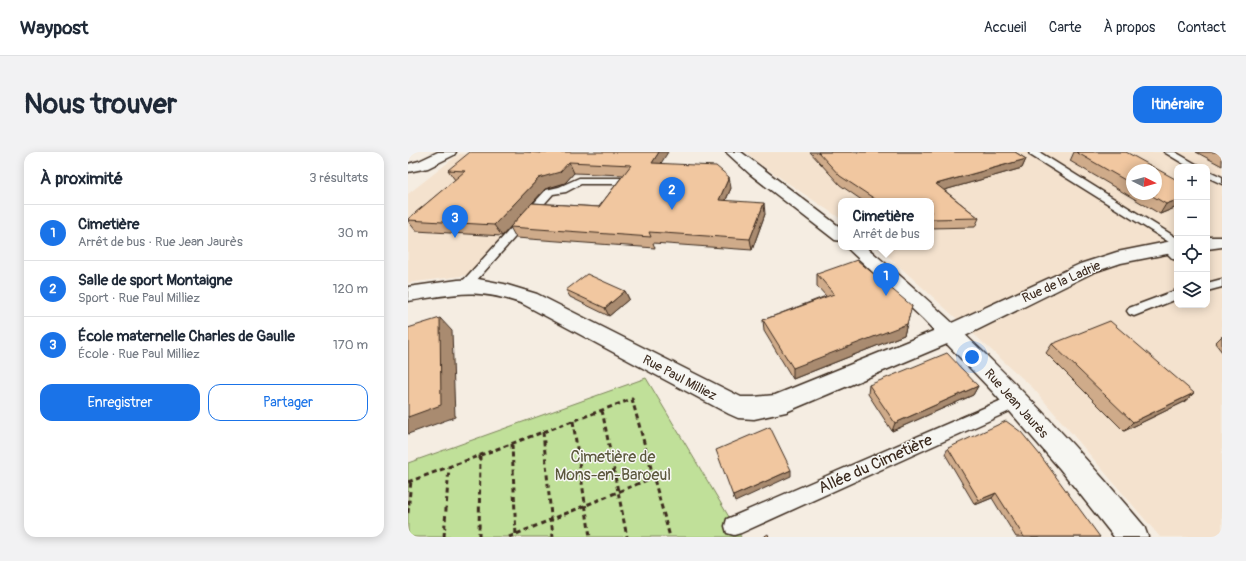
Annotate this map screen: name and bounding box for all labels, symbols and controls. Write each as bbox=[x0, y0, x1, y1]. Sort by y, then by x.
text: Waypost bbox=[20, 16, 89, 40]
text: Accueil bbox=[984, 19, 1027, 36]
text: Carte bbox=[1049, 19, 1081, 36]
text: À propos bbox=[1103, 19, 1155, 36]
text: Contact bbox=[1177, 19, 1226, 36]
button: Itinéraire bbox=[1133, 86, 1222, 123]
text: Nous trouver bbox=[24, 87, 177, 122]
north arrow bbox=[1126, 164, 1162, 200]
map controls bbox=[1174, 164, 1210, 308]
button: + bbox=[1174, 164, 1210, 200]
text: À proximité bbox=[40, 168, 123, 189]
text: 3 résultats bbox=[309, 170, 368, 186]
pin: 2 bbox=[659, 177, 685, 210]
popup bbox=[838, 198, 934, 250]
button: − bbox=[1174, 200, 1210, 236]
pin: 3 bbox=[442, 205, 468, 238]
text: Cimetière bbox=[852, 207, 914, 226]
text: Cimetière bbox=[78, 215, 139, 234]
text: 1 bbox=[50, 225, 56, 241]
text: 30 m bbox=[338, 225, 368, 241]
text: Arrêt de bus bbox=[852, 226, 920, 242]
text: Arrêt de bus · Rue Jean Jaurès bbox=[78, 234, 243, 250]
button: locate bbox=[1174, 236, 1210, 272]
street label: Rue de la Ladrie bbox=[1020, 257, 1104, 306]
pin: 1 bbox=[873, 263, 899, 296]
text: Salle de sport Montaigne bbox=[78, 271, 232, 290]
button: layers bbox=[1174, 272, 1210, 308]
text: 2 bbox=[49, 281, 57, 297]
text: 120 m bbox=[332, 281, 368, 297]
text: Sport · Rue Paul Milliez bbox=[78, 290, 200, 306]
text: École maternelle Charles de Gaulle bbox=[78, 327, 295, 346]
text: 3 bbox=[49, 337, 57, 353]
text: 170 m bbox=[333, 337, 368, 353]
text: École · Rue Paul Milliez bbox=[78, 346, 200, 362]
your location bbox=[962, 347, 982, 367]
street label: Rue Paul Milliez bbox=[640, 352, 719, 404]
street label: Rue Jean Jaurès bbox=[981, 366, 1052, 442]
button: Enregistrer bbox=[40, 384, 200, 421]
button: Partager bbox=[208, 384, 368, 421]
street label: Allée du Cimetière bbox=[815, 430, 936, 498]
park label: Cimetière de Mons-en-Baroeul bbox=[555, 447, 671, 485]

